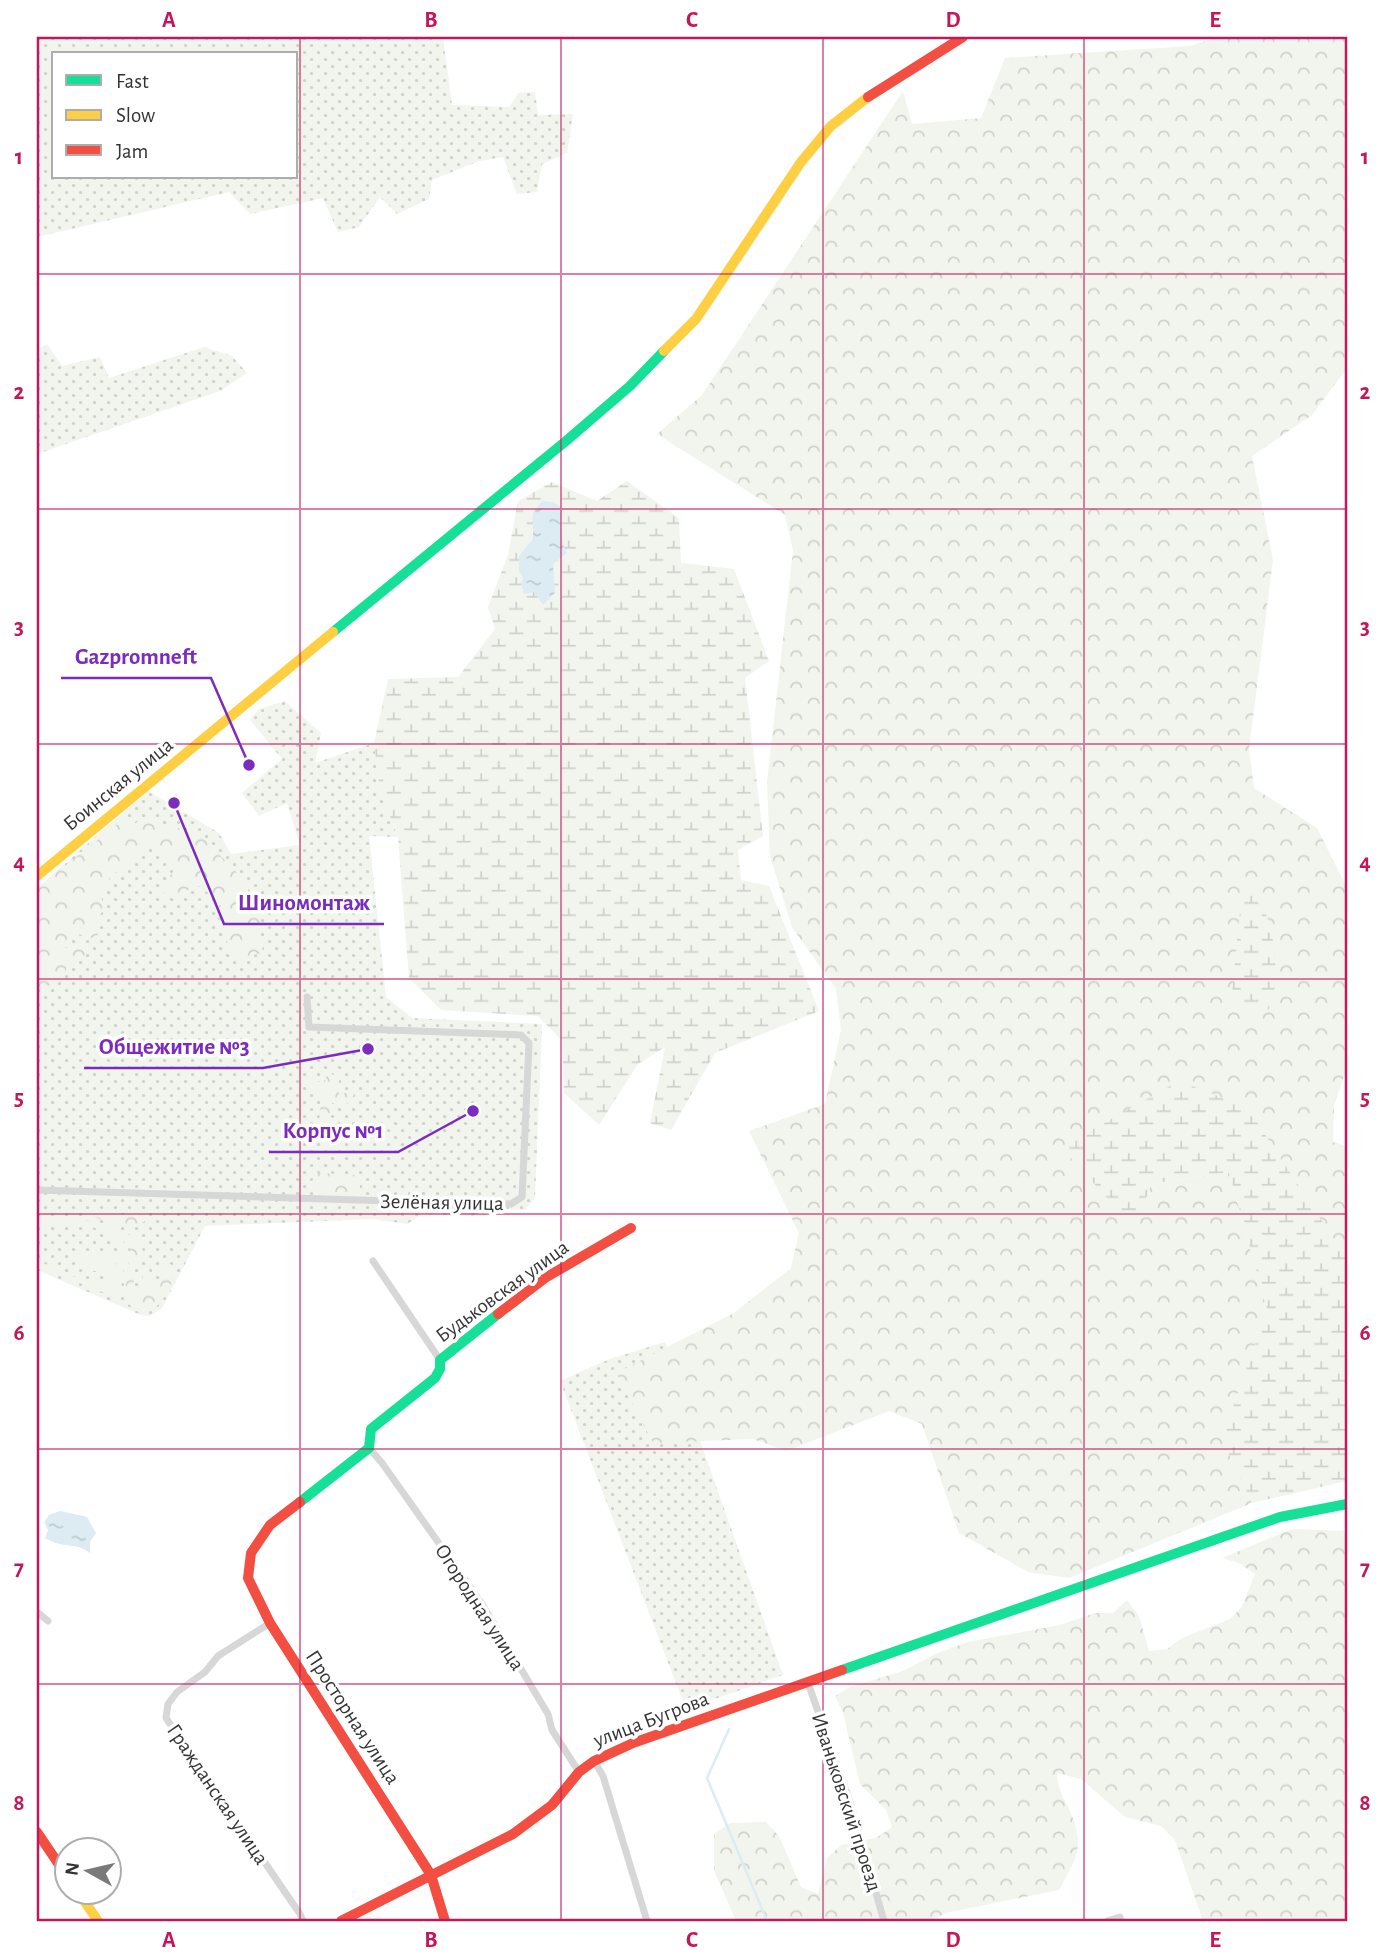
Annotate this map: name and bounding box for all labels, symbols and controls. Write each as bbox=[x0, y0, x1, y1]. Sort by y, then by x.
text: A bbox=[162, 9, 176, 32]
text: B bbox=[424, 9, 438, 32]
text: C bbox=[686, 9, 698, 32]
text: D bbox=[945, 9, 961, 32]
text: E bbox=[1209, 9, 1221, 32]
legend bbox=[52, 52, 298, 178]
text: Fast bbox=[116, 71, 149, 92]
text: Slow bbox=[116, 105, 155, 126]
text: Jam bbox=[116, 141, 148, 162]
text: 1 bbox=[15, 146, 23, 169]
text: 1 bbox=[1361, 146, 1369, 169]
text: 2 bbox=[14, 381, 25, 404]
text: 2 bbox=[1360, 381, 1371, 404]
text: 3 bbox=[14, 616, 24, 639]
text: 3 bbox=[1360, 616, 1370, 639]
callout: Gazpromneft bbox=[61, 634, 211, 678]
text: Gazpromneft bbox=[75, 646, 197, 669]
street label: Боинская улица bbox=[60, 734, 177, 835]
text: 4 bbox=[13, 851, 25, 874]
text: 4 bbox=[1359, 851, 1371, 874]
callout: Шиномонтаж bbox=[224, 880, 384, 924]
text: Шиномонтаж bbox=[238, 892, 371, 915]
callout: Общежитие №3 bbox=[84, 1024, 263, 1068]
text: Общежитие №3 bbox=[98, 1036, 250, 1059]
text: 5 bbox=[14, 1087, 24, 1110]
text: 5 bbox=[1360, 1087, 1370, 1110]
callout: Корпус №1 bbox=[269, 1108, 398, 1152]
text: Корпус №1 bbox=[282, 1120, 384, 1143]
street label: Зелёная улица bbox=[380, 1191, 504, 1214]
street label: Будьковская улица bbox=[432, 1236, 573, 1347]
text: 6 bbox=[13, 1322, 25, 1345]
text: 6 bbox=[1359, 1322, 1371, 1345]
street label: Огородная улица bbox=[431, 1540, 528, 1675]
text: 7 bbox=[14, 1557, 24, 1580]
text: 7 bbox=[1360, 1557, 1370, 1580]
street label: Просторная улица bbox=[302, 1647, 404, 1788]
street label: улица Бугрова bbox=[590, 1688, 712, 1751]
street label: Иваньковский проезд bbox=[808, 1710, 885, 1894]
street label: Гражданская улица bbox=[163, 1720, 273, 1869]
text: 8 bbox=[13, 1792, 25, 1815]
text: 8 bbox=[1359, 1792, 1371, 1815]
north arrow bbox=[52, 1836, 122, 1906]
text: N bbox=[62, 1861, 83, 1877]
text: A bbox=[162, 1929, 176, 1952]
text: B bbox=[424, 1929, 438, 1952]
text: C bbox=[686, 1929, 698, 1952]
text: D bbox=[945, 1929, 961, 1952]
text: E bbox=[1209, 1929, 1221, 1952]

